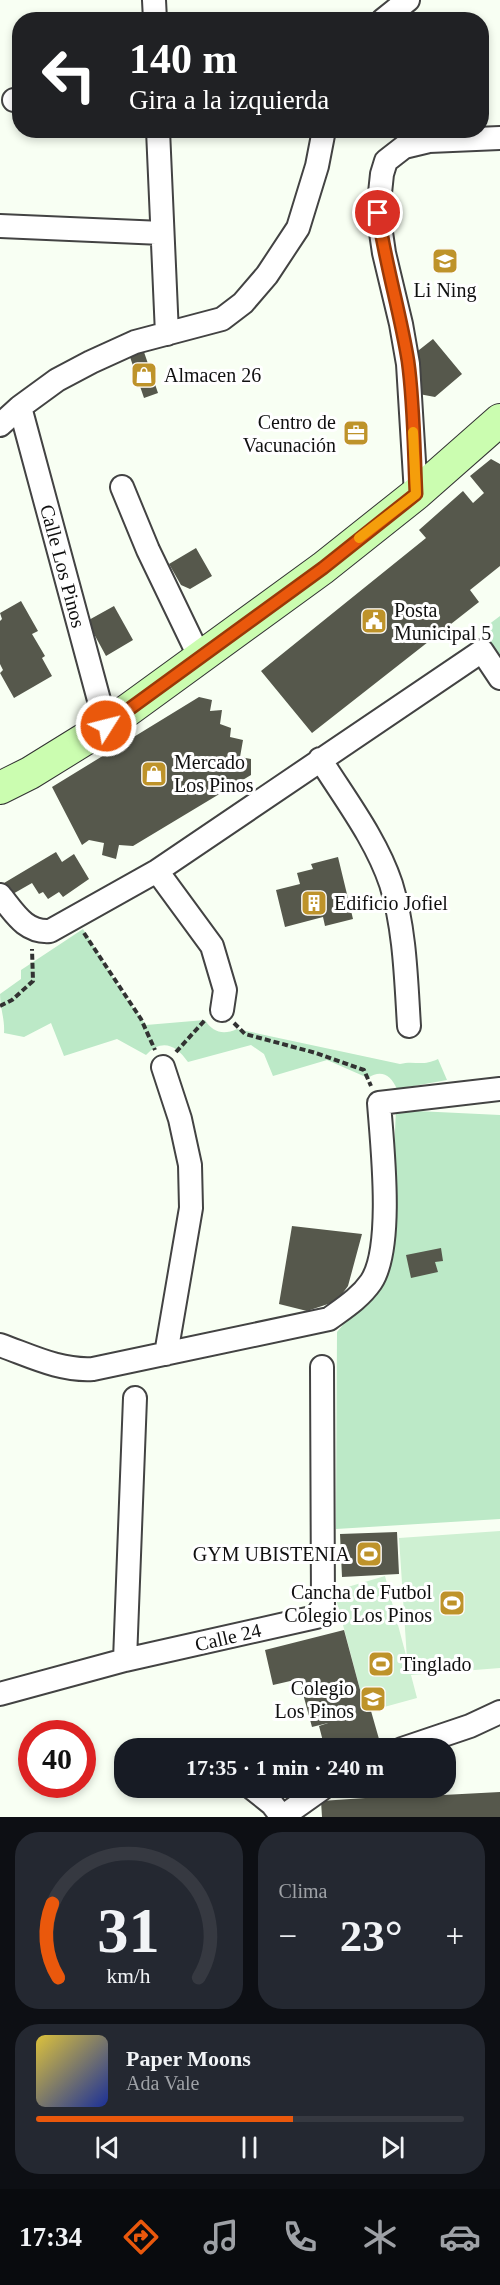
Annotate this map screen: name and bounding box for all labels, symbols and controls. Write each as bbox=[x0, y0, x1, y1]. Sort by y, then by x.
icon: left bbox=[30, 36, 108, 114]
text: 140 m bbox=[129, 36, 238, 82]
text: Gira a la izquierda bbox=[129, 85, 329, 115]
pin bbox=[352, 187, 403, 238]
icon: arrive bbox=[361, 196, 394, 229]
school or university icon: Li Ning bbox=[430, 246, 460, 276]
place label: Li Ning bbox=[414, 279, 476, 302]
shop icon: Almacen 26 bbox=[129, 360, 159, 390]
place label: Almacen 26 bbox=[164, 364, 261, 386]
place label: Centro de Vacunación bbox=[243, 411, 336, 456]
office icon: Centro de Vacunación bbox=[341, 418, 371, 448]
street label: Calle Los Pinos bbox=[36, 502, 90, 630]
place label: Posta Municipal 5 bbox=[394, 599, 491, 645]
public building icon: Posta Municipal 5 bbox=[359, 606, 389, 636]
position arrow bbox=[74, 694, 138, 758]
place label: Mercado Los Pinos bbox=[174, 751, 254, 796]
shop icon: Mercado Los Pinos bbox=[139, 759, 169, 789]
building icon: Edificio Jofiel bbox=[299, 888, 329, 918]
place label: Edificio Jofiel bbox=[334, 892, 448, 914]
sports icon: GYM UBISTENIA bbox=[354, 1539, 384, 1569]
place label: GYM UBISTENIA bbox=[193, 1543, 351, 1565]
place label: Cancha de Futbol Colegio Los Pinos bbox=[284, 1581, 432, 1627]
sports icon: Cancha de Futbol Colegio Los Pinos bbox=[437, 1588, 467, 1618]
street label: Calle 24 bbox=[193, 1619, 263, 1655]
sports icon: Tinglado bbox=[366, 1649, 396, 1679]
place label: Tinglado bbox=[400, 1653, 472, 1676]
place label: Colegio Los Pinos bbox=[275, 1677, 354, 1722]
school or university icon: Colegio Los Pinos bbox=[358, 1684, 388, 1714]
speed limit sign: 40 bbox=[18, 1720, 96, 1798]
text: 17:35 · 1 min · 240 m bbox=[186, 1755, 384, 1780]
text: Clima bbox=[279, 1880, 327, 1902]
text: 31 bbox=[98, 1896, 160, 1965]
text: 23° bbox=[340, 1911, 403, 1961]
text: − bbox=[279, 1918, 297, 1954]
text: + bbox=[445, 1918, 464, 1954]
text: km/h bbox=[107, 1964, 151, 1988]
text: Paper Moons bbox=[126, 2046, 251, 2071]
text: Ada Vale bbox=[126, 2072, 200, 2094]
icon: previous bbox=[91, 2131, 124, 2164]
icon: pause bbox=[233, 2131, 266, 2164]
icon: next bbox=[376, 2131, 409, 2164]
icon: directions bbox=[120, 2216, 162, 2258]
icon: music bbox=[200, 2216, 242, 2258]
icon: phone bbox=[279, 2216, 321, 2258]
icon: climate bbox=[359, 2216, 401, 2258]
icon: car bbox=[439, 2216, 481, 2258]
text: 17:34 bbox=[19, 2222, 82, 2252]

